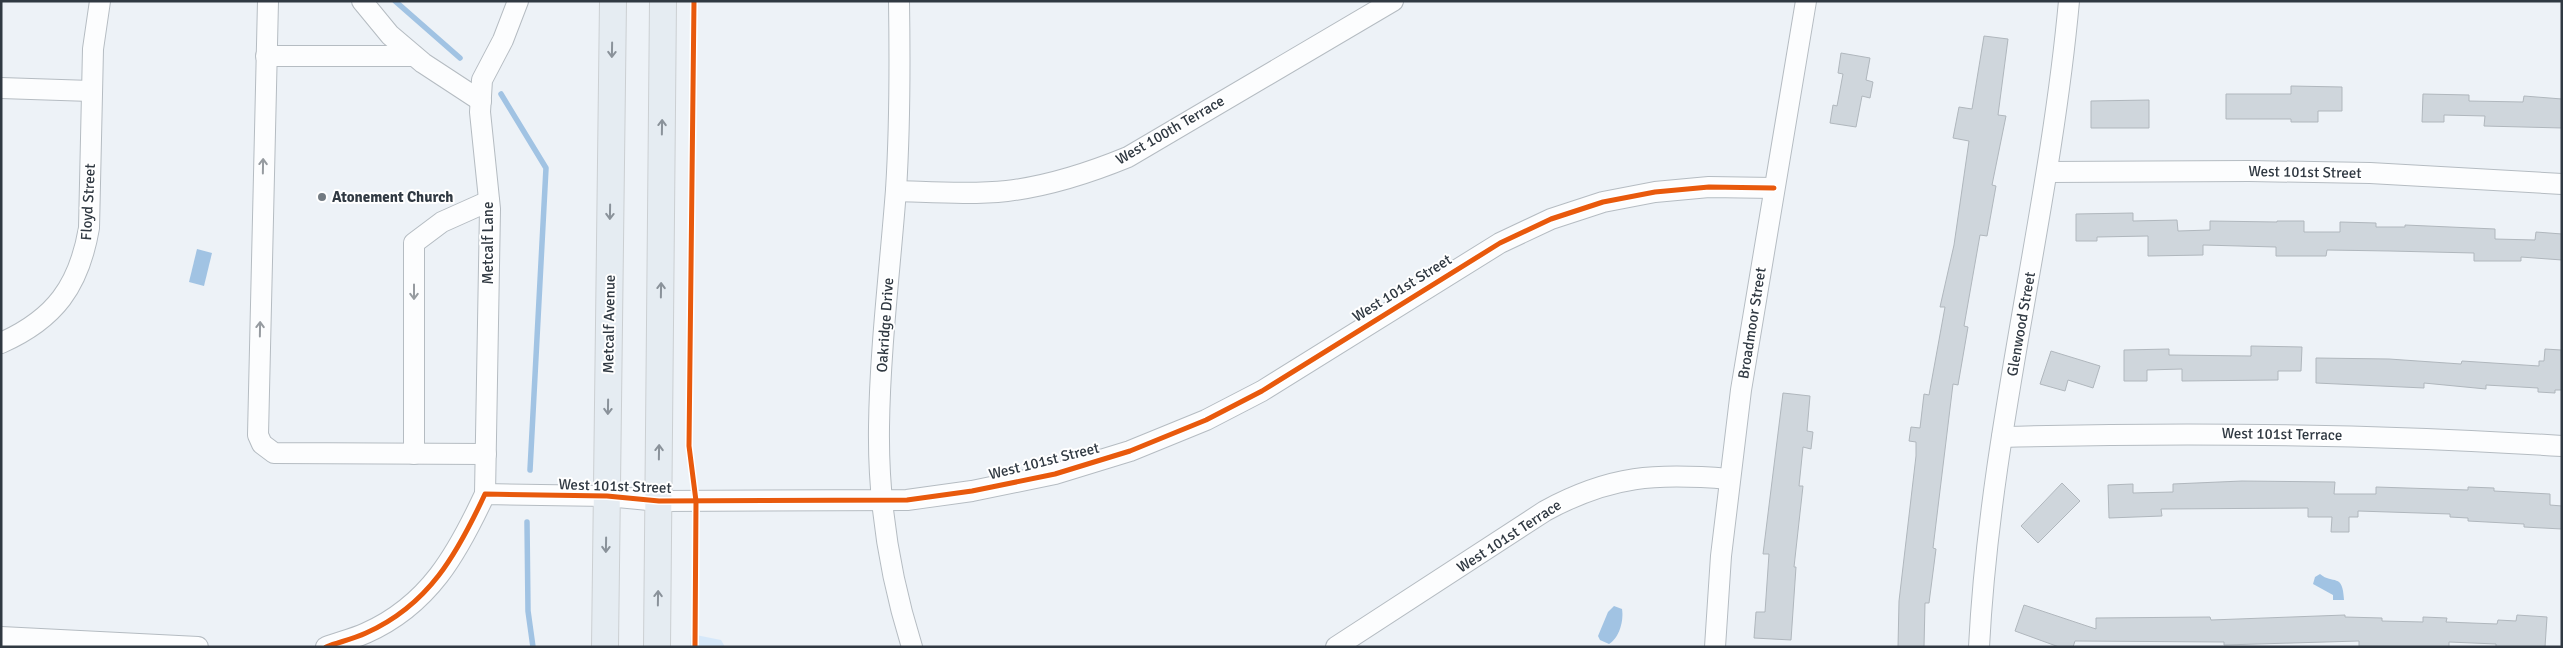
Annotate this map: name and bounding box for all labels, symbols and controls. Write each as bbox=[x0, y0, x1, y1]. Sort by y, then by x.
one-way arrow bbox=[607, 42, 617, 58]
street label: West 100th Terrace bbox=[1112, 92, 1228, 168]
one-way arrow bbox=[657, 119, 667, 136]
one-way arrow bbox=[258, 159, 268, 175]
street label: West 101st Street bbox=[2248, 162, 2362, 182]
street label: Floyd Street bbox=[77, 163, 99, 241]
place label: Atonement Church bbox=[332, 188, 453, 206]
marker: Atonement Church bbox=[316, 191, 328, 203]
street label: Metcalf Lane bbox=[479, 201, 497, 285]
one-way arrow bbox=[606, 204, 615, 220]
street label: West 101st Street bbox=[1349, 250, 1455, 326]
street label: Broadmoor Street bbox=[1734, 266, 1770, 380]
street label: Glenwood Street bbox=[2003, 270, 2039, 378]
street label: Metcalf Avenue bbox=[599, 274, 619, 374]
street label: Oakridge Drive bbox=[873, 277, 897, 373]
one-way arrow bbox=[656, 282, 666, 298]
one-way arrow bbox=[409, 284, 419, 300]
one-way arrow bbox=[255, 321, 265, 338]
one-way arrow bbox=[603, 398, 613, 415]
street label: West 101st Terrace bbox=[2221, 424, 2343, 444]
street label: West 101st Street bbox=[987, 439, 1101, 483]
one-way arrow bbox=[654, 444, 664, 460]
street label: West 101st Street bbox=[558, 475, 672, 497]
street label: West 101st Terrace bbox=[1453, 496, 1565, 576]
one-way arrow bbox=[602, 537, 611, 553]
one-way arrow bbox=[653, 590, 662, 606]

